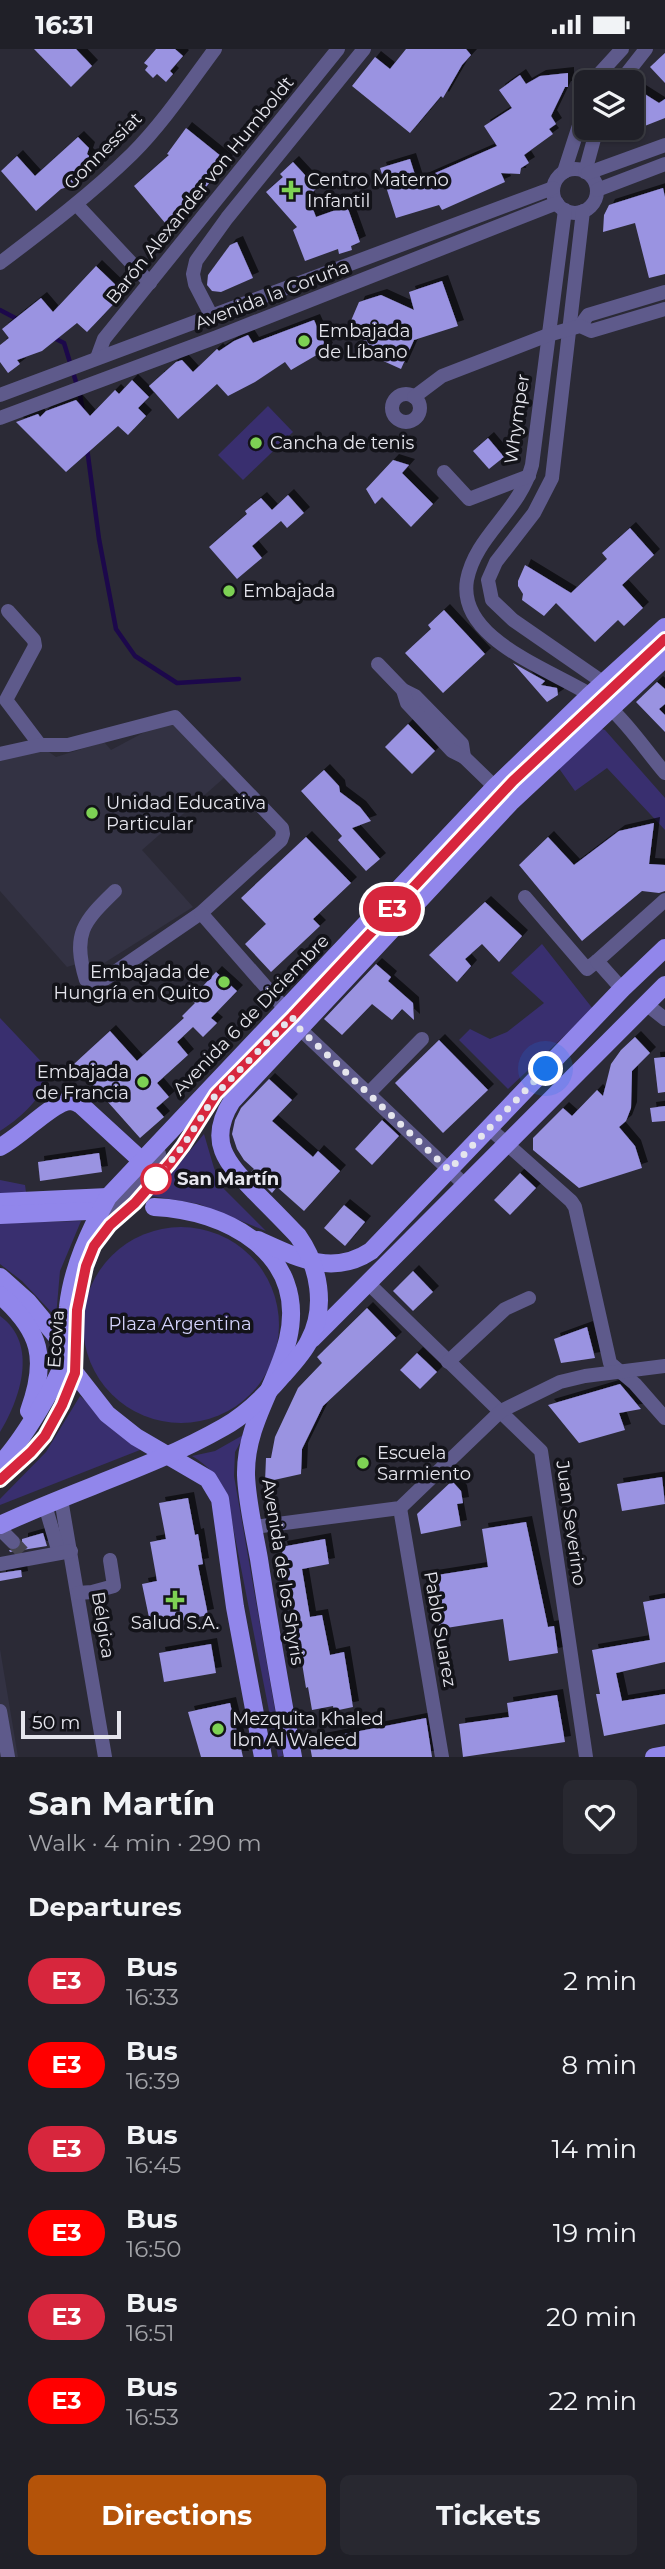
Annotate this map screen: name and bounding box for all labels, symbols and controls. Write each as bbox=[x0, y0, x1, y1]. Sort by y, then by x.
text: 16:31 bbox=[35, 9, 94, 41]
map controls bbox=[574, 70, 644, 140]
button: layers bbox=[574, 70, 644, 140]
street label: Barón Alexander von Humboldt bbox=[101, 72, 299, 308]
street label: Gonnessiat bbox=[60, 108, 146, 194]
place label: Centro Materno Infantil bbox=[307, 169, 449, 212]
marker: Centro Materno Infantil bbox=[281, 180, 301, 200]
street label: Avenida la Coruña bbox=[192, 255, 352, 335]
place label: Embajada de Líbano bbox=[318, 320, 410, 363]
marker: Embajada de Líbano bbox=[296, 333, 312, 349]
street label: Whymper bbox=[500, 373, 534, 465]
place label: Cancha de tenis bbox=[270, 432, 415, 454]
marker: Cancha de tenis bbox=[248, 435, 264, 451]
place label: Embajada bbox=[243, 580, 335, 602]
marker: Embajada bbox=[221, 583, 237, 599]
place label: Unidad Educativa Particular bbox=[106, 792, 266, 835]
marker: Unidad Educativa Particular bbox=[84, 805, 100, 821]
line badge: E3 bbox=[360, 886, 424, 932]
text: E3 bbox=[377, 894, 407, 923]
street label: Avenida 6 de Diciembre bbox=[168, 930, 334, 1100]
place label: Embajada de Hungría en Quito bbox=[54, 961, 210, 1004]
marker: Embajada de Hungría en Quito bbox=[216, 974, 232, 990]
your location bbox=[528, 1051, 563, 1086]
place label: Embajada de Francia bbox=[35, 1061, 129, 1104]
marker: Embajada de Francia bbox=[135, 1074, 151, 1090]
marker: San Martín bbox=[141, 1164, 171, 1194]
place label: San Martín bbox=[177, 1168, 279, 1190]
street label: Ecovia bbox=[43, 1309, 69, 1369]
park label: Plaza Argentina bbox=[108, 1313, 252, 1335]
place label: Escuela Sarmiento bbox=[377, 1442, 471, 1485]
marker: Escuela Sarmiento bbox=[355, 1455, 371, 1471]
street label: Juan Severino bbox=[551, 1458, 591, 1587]
street label: Avenida de los Shyris bbox=[257, 1477, 309, 1667]
street label: Pablo Suarez bbox=[419, 1569, 461, 1689]
street label: Bélgica bbox=[87, 1590, 119, 1660]
marker: Salud S.A. bbox=[165, 1590, 185, 1610]
place label: Salud S.A. bbox=[131, 1612, 219, 1634]
scale bar bbox=[21, 1708, 121, 1740]
place label: Mezquita Khaled Ibn Al Waleed bbox=[232, 1708, 384, 1751]
text: 50 m bbox=[32, 1711, 80, 1734]
marker: Mezquita Khaled Ibn Al Waleed bbox=[210, 1721, 226, 1737]
button: heart bbox=[563, 1780, 637, 1854]
text: San Martín bbox=[28, 1783, 215, 1823]
text: Walk · 4 min · 290 m bbox=[28, 1829, 262, 1857]
text: Departures bbox=[28, 1891, 182, 1923]
text: Bus bbox=[126, 1951, 178, 1983]
text: 2 min bbox=[563, 1965, 637, 1997]
text: E3 bbox=[51, 1966, 82, 1995]
text: 16:33 bbox=[126, 1983, 179, 2011]
text: Bus bbox=[126, 2035, 178, 2067]
text: 8 min bbox=[561, 2049, 637, 2081]
text: E3 bbox=[51, 2050, 82, 2079]
text: 16:39 bbox=[126, 2067, 180, 2095]
text: Bus bbox=[126, 2119, 178, 2151]
text: 14 min bbox=[551, 2133, 637, 2165]
text: E3 bbox=[51, 2134, 82, 2163]
text: 16:45 bbox=[126, 2151, 181, 2179]
text: Bus bbox=[126, 2203, 178, 2235]
text: 19 min bbox=[553, 2217, 637, 2249]
text: E3 bbox=[51, 2218, 82, 2247]
text: 16:50 bbox=[126, 2235, 181, 2263]
text: Bus bbox=[126, 2287, 178, 2319]
text: 20 min bbox=[546, 2301, 637, 2333]
text: E3 bbox=[51, 2302, 82, 2331]
text: 16:51 bbox=[126, 2319, 175, 2347]
text: Bus bbox=[126, 2371, 178, 2403]
text: 22 min bbox=[548, 2385, 637, 2417]
text: E3 bbox=[51, 2386, 82, 2415]
text: 16:53 bbox=[126, 2403, 179, 2431]
button: Directions bbox=[28, 2475, 326, 2555]
button: Tickets bbox=[340, 2475, 637, 2555]

